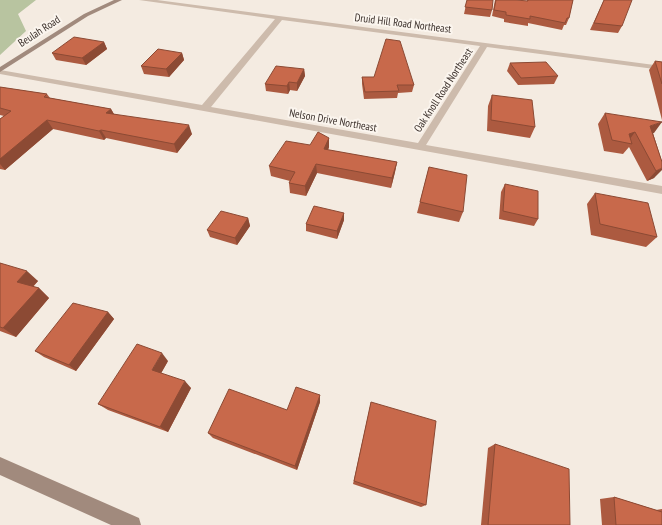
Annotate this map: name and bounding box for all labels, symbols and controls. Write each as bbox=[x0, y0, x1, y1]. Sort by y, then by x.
street label: Druid Hill Road Northeast bbox=[354, 10, 452, 36]
street label: Beulah Road bbox=[15, 12, 63, 50]
street label: Oak Knoll Road Northeast bbox=[411, 45, 475, 135]
street label: Nelson Drive Northeast bbox=[288, 105, 378, 135]

